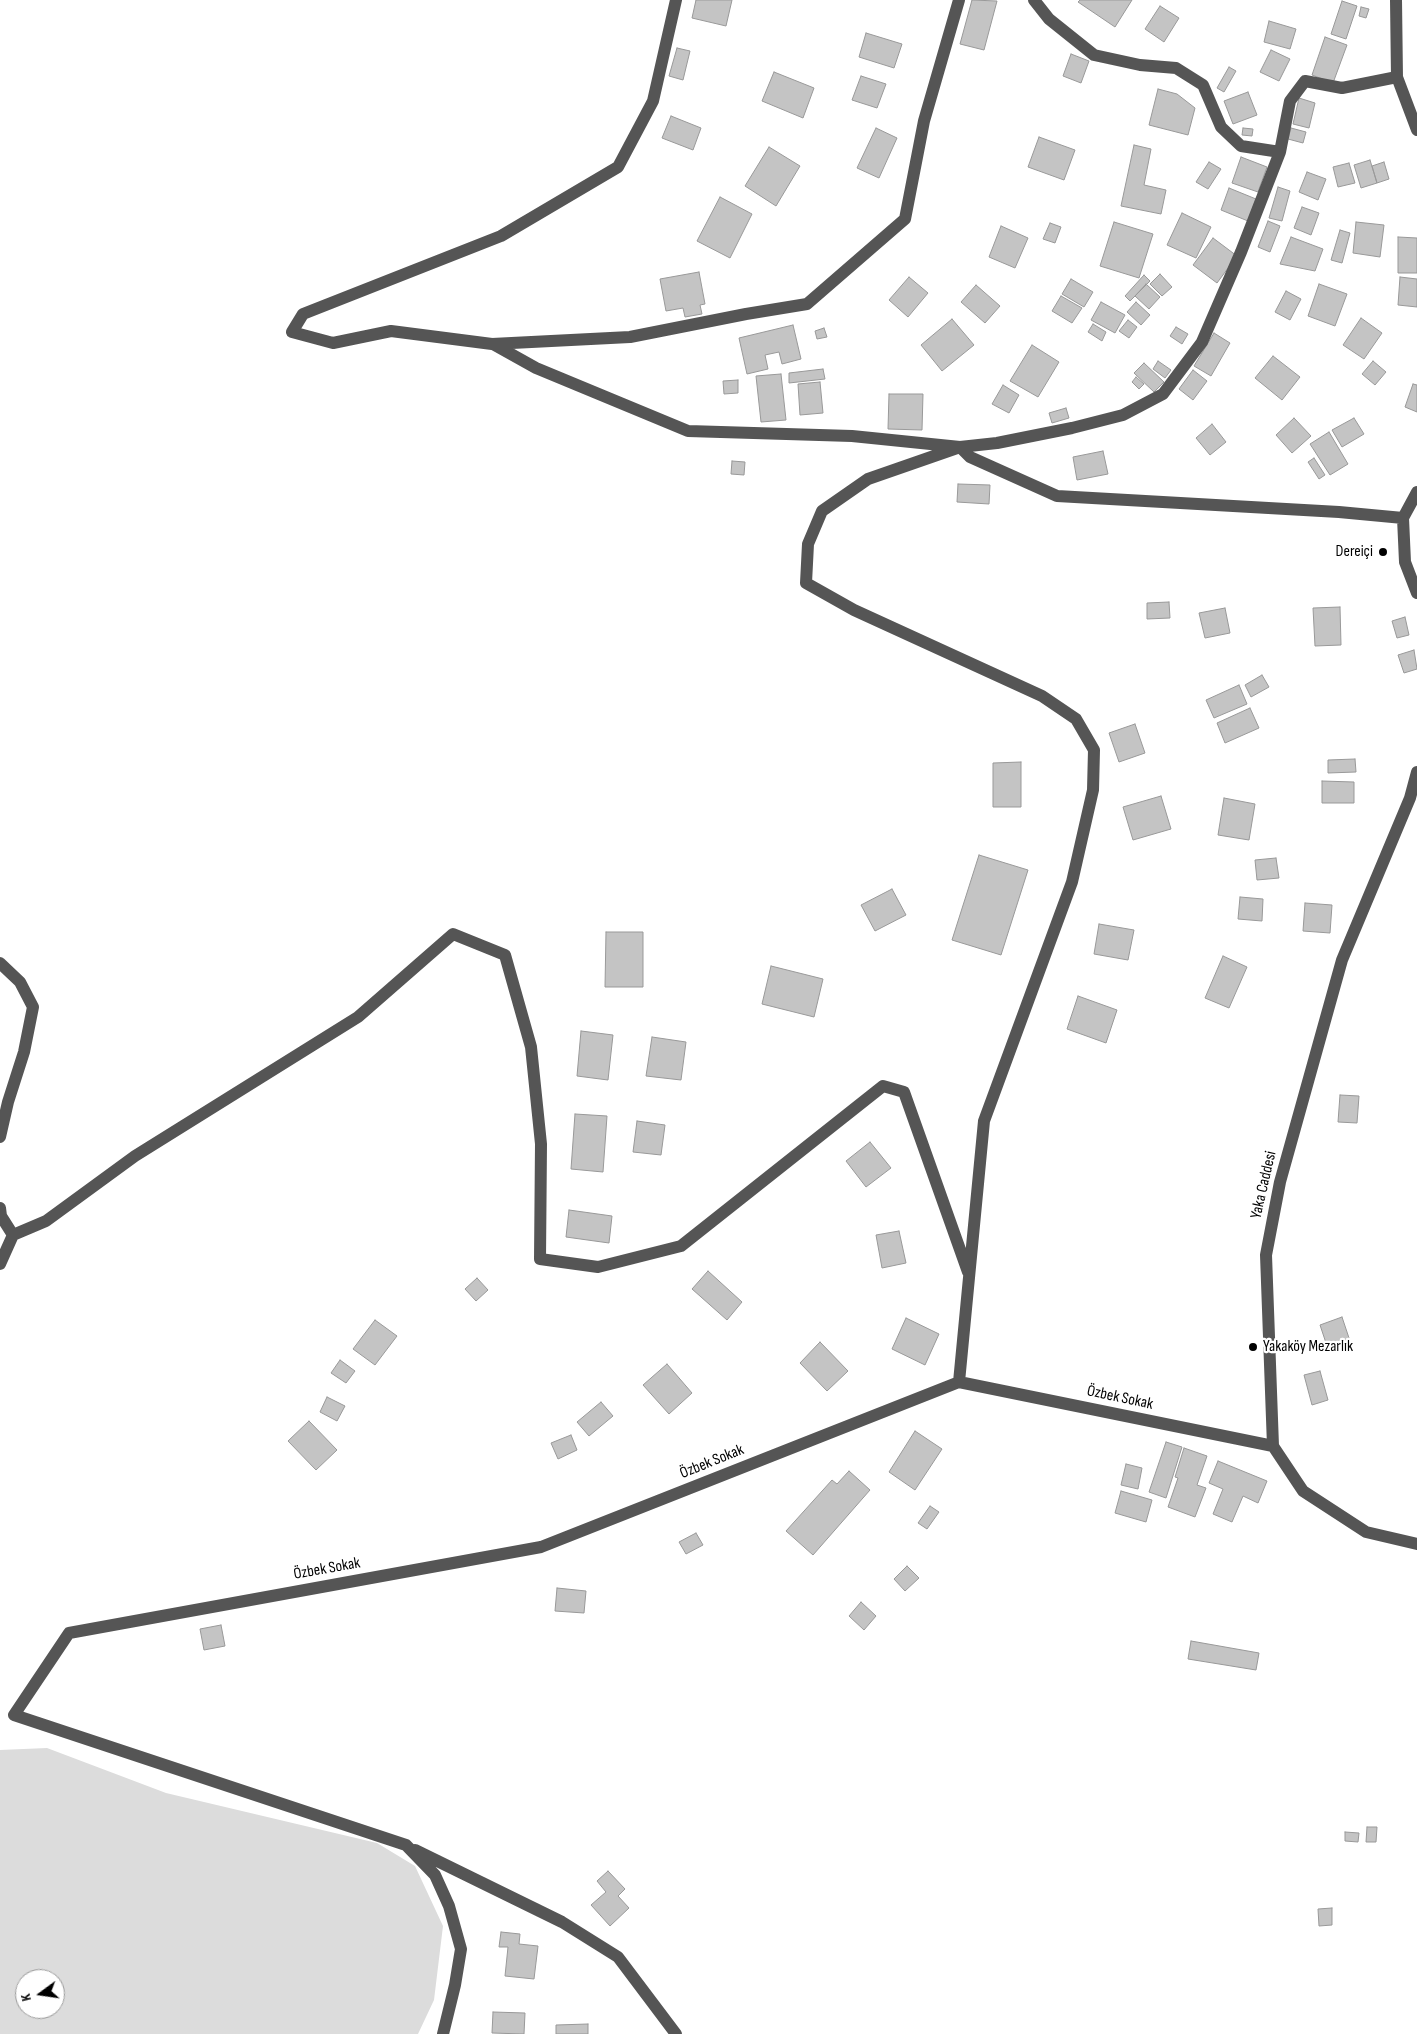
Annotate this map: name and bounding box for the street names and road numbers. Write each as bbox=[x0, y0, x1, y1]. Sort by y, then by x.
street label: Yaka Caddesi bbox=[1247, 1149, 1281, 1221]
street label: Özbek Sokak bbox=[1085, 1382, 1155, 1414]
street label: Özbek Sokak bbox=[677, 1441, 747, 1483]
street label: Özbek Sokak bbox=[292, 1554, 362, 1584]

